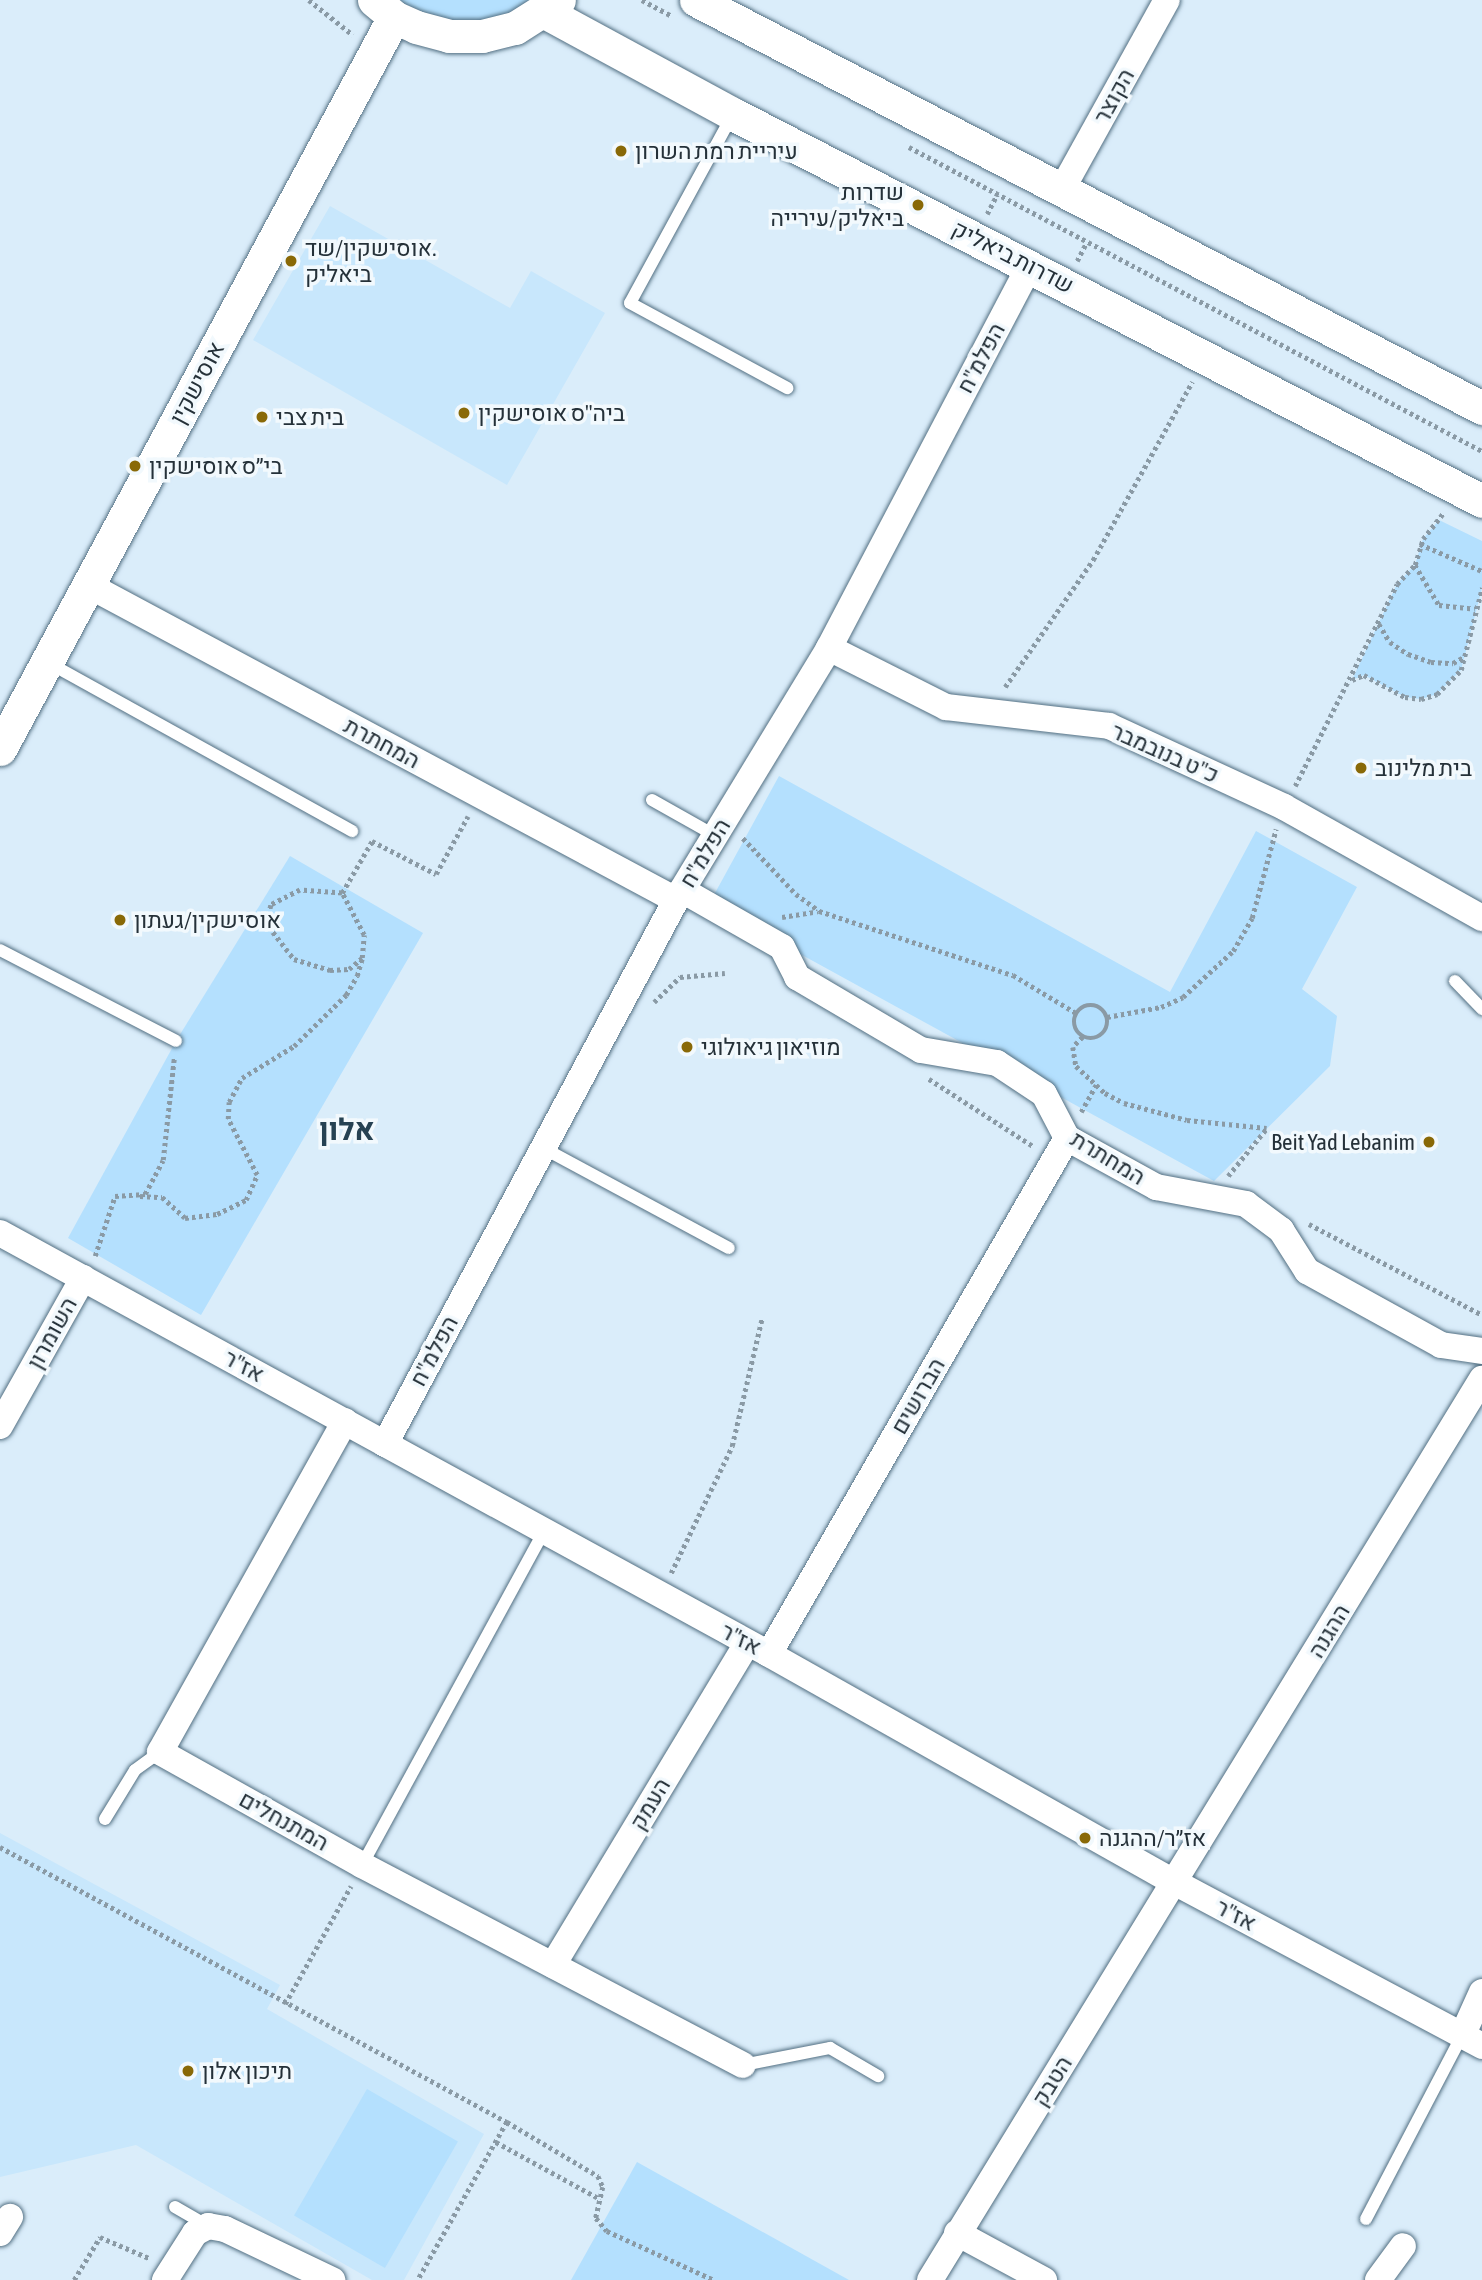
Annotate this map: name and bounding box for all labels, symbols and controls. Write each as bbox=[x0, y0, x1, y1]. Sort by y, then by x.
street label: הקוצר bbox=[1088, 64, 1140, 128]
place label: עיריית רמת השרון bbox=[635, 137, 798, 165]
marker: עיריית רמת השרון bbox=[613, 143, 629, 159]
place label: שדרות ביאליק/עירייה bbox=[770, 178, 904, 232]
marker: שדרות ביאליק/עירייה bbox=[910, 197, 926, 213]
street label: שדרות ביאליק bbox=[948, 215, 1078, 299]
place label: אוסישקין/שד. ביאליק bbox=[305, 234, 436, 288]
marker: אוסישקין/שד. ביאליק bbox=[283, 253, 299, 269]
street label: הפלמ"ח bbox=[951, 318, 1011, 398]
street label: אוסישקין bbox=[164, 337, 230, 429]
place label: ביה"ס אוסישקין bbox=[478, 399, 625, 427]
place label: בית צבי bbox=[276, 403, 344, 431]
marker: ביה"ס אוסישקין bbox=[456, 405, 472, 421]
marker: בית צבי bbox=[254, 409, 270, 425]
place label: בי״ס אוסישקין bbox=[149, 452, 283, 480]
marker: בי״ס אוסישקין bbox=[127, 458, 143, 474]
street label: המחתרת bbox=[339, 712, 425, 774]
street label: כ"ט בנובמבר bbox=[1107, 717, 1223, 789]
place label: בית מלינוב bbox=[1375, 754, 1472, 782]
marker: בית מלינוב bbox=[1353, 760, 1369, 776]
street label: הפלמ"ח bbox=[674, 813, 736, 893]
place label: אוסישקין/געתון bbox=[134, 906, 281, 934]
marker: אוסישקין/געתון bbox=[112, 912, 128, 928]
place label: מוזיאון גיאולוגי bbox=[701, 1033, 841, 1061]
marker: מוזיאון גיאולוגי bbox=[679, 1039, 695, 1055]
district label: אלון bbox=[319, 1111, 375, 1147]
street label: המחתרת bbox=[1066, 1125, 1150, 1191]
place label: Beit Yad Lebanim bbox=[1271, 1128, 1415, 1156]
marker: Beit Yad Lebanim bbox=[1421, 1134, 1437, 1150]
street label: השומרון bbox=[21, 1292, 83, 1374]
street label: הפלמ"ח bbox=[404, 1311, 464, 1391]
street label: אז"ר bbox=[219, 1344, 269, 1388]
street label: הברושים bbox=[885, 1353, 951, 1439]
street label: ההגנה bbox=[1302, 1599, 1356, 1663]
street label: אז"ר bbox=[716, 1617, 766, 1661]
street label: העמק bbox=[624, 1773, 676, 1835]
street label: המתנחלים bbox=[234, 1785, 334, 1857]
place label: אז״ר/ההגנה bbox=[1099, 1824, 1206, 1852]
marker: אז״ר/ההגנה bbox=[1077, 1830, 1093, 1846]
street label: אז"ר bbox=[1211, 1893, 1261, 1937]
street label: הטבק bbox=[1026, 2051, 1078, 2111]
place label: תיכון אלון bbox=[202, 2057, 292, 2085]
marker: תיכון אלון bbox=[180, 2063, 196, 2079]

